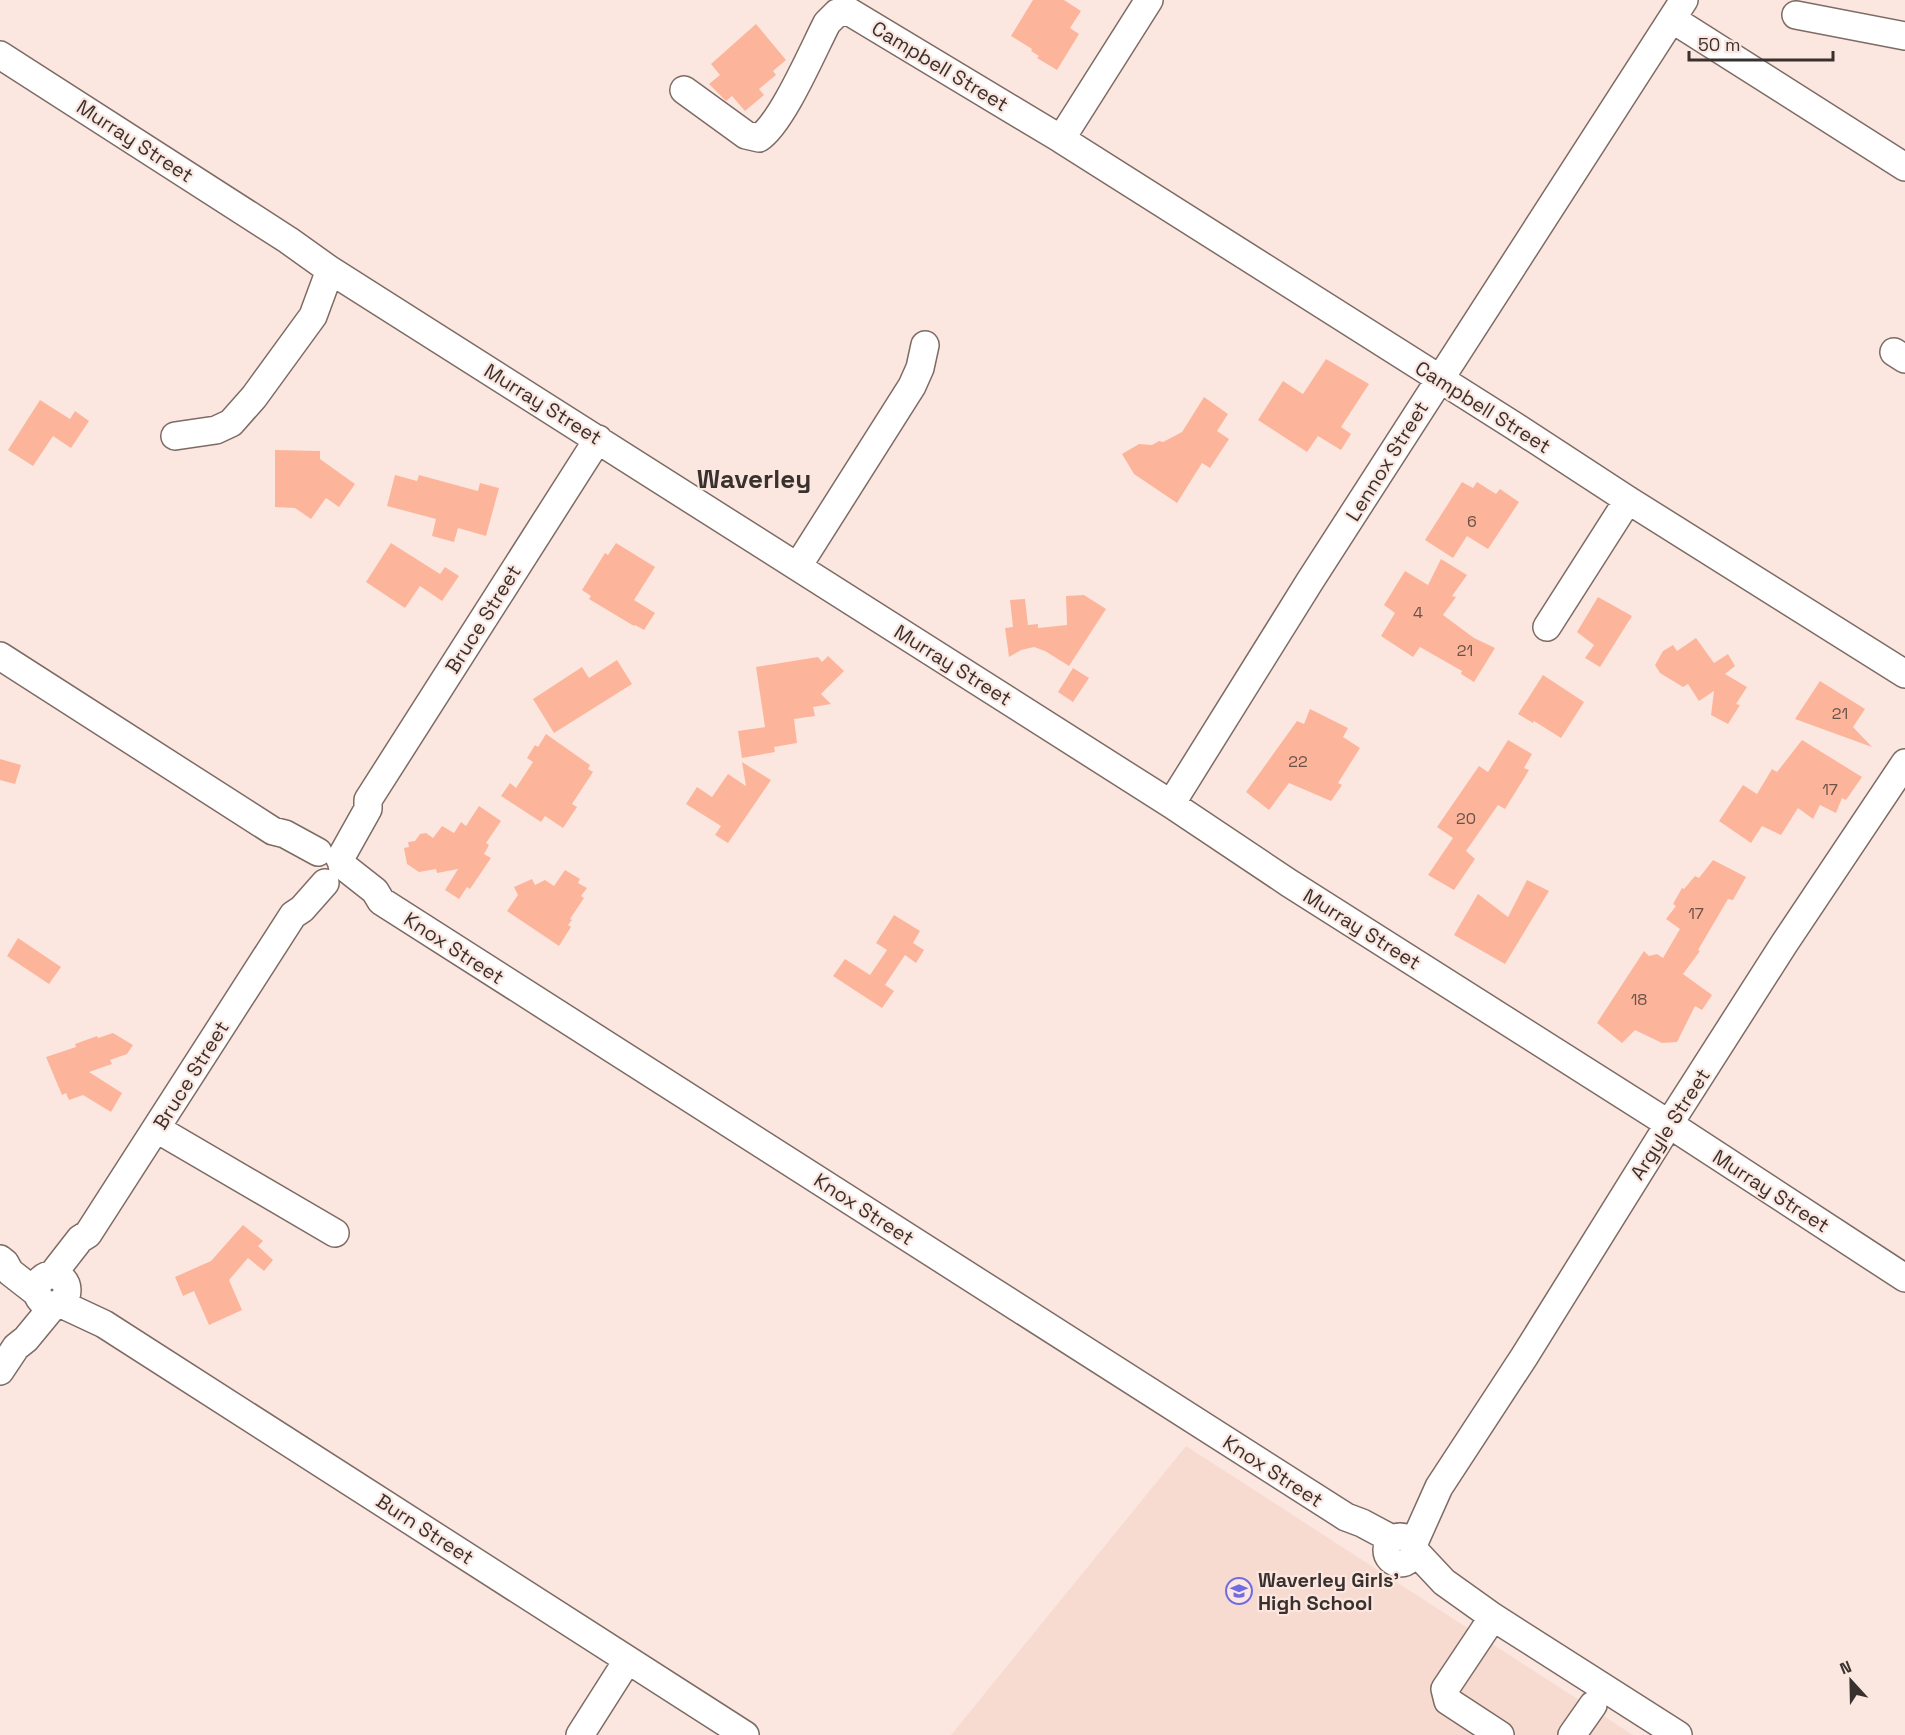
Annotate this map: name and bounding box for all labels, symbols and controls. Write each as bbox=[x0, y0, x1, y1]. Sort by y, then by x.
street label: Campbell Street bbox=[867, 15, 1013, 117]
scale bar bbox=[1689, 24, 1833, 62]
text: 50 m bbox=[1698, 33, 1740, 56]
street label: Murray Street bbox=[72, 94, 198, 188]
street label: Campbell Street bbox=[1410, 355, 1556, 459]
street label: Murray Street bbox=[479, 357, 607, 451]
street label: Lennox Street bbox=[1340, 396, 1434, 526]
district label: Waverley bbox=[697, 462, 811, 496]
house number: 6 bbox=[1467, 511, 1477, 532]
street label: Bruce Street bbox=[439, 560, 527, 678]
house number: 4 bbox=[1413, 602, 1423, 623]
street label: Murray Street bbox=[889, 618, 1017, 712]
house number: 21 bbox=[1457, 640, 1473, 661]
house number: 21 bbox=[1832, 703, 1848, 724]
house number: 22 bbox=[1288, 751, 1308, 772]
house number: 17 bbox=[1822, 779, 1838, 800]
house number: 20 bbox=[1456, 808, 1476, 829]
street label: Murray Street bbox=[1298, 882, 1426, 976]
house number: 17 bbox=[1688, 903, 1704, 924]
street label: Knox Street bbox=[399, 906, 509, 990]
house number: 18 bbox=[1631, 989, 1647, 1010]
street label: Bruce Street bbox=[147, 1016, 235, 1134]
street label: Argyle Street bbox=[1624, 1063, 1716, 1185]
street label: Murray Street bbox=[1708, 1144, 1834, 1238]
street label: Knox Street bbox=[809, 1167, 919, 1251]
street label: Knox Street bbox=[1218, 1429, 1328, 1513]
street label: Burn Street bbox=[371, 1488, 479, 1570]
place label: Waverley Girls' High School bbox=[1258, 1567, 1399, 1616]
school or university icon: Waverley Girls' High School bbox=[1224, 1576, 1254, 1606]
north arrow bbox=[1821, 1651, 1881, 1711]
text: N bbox=[1837, 1656, 1854, 1679]

